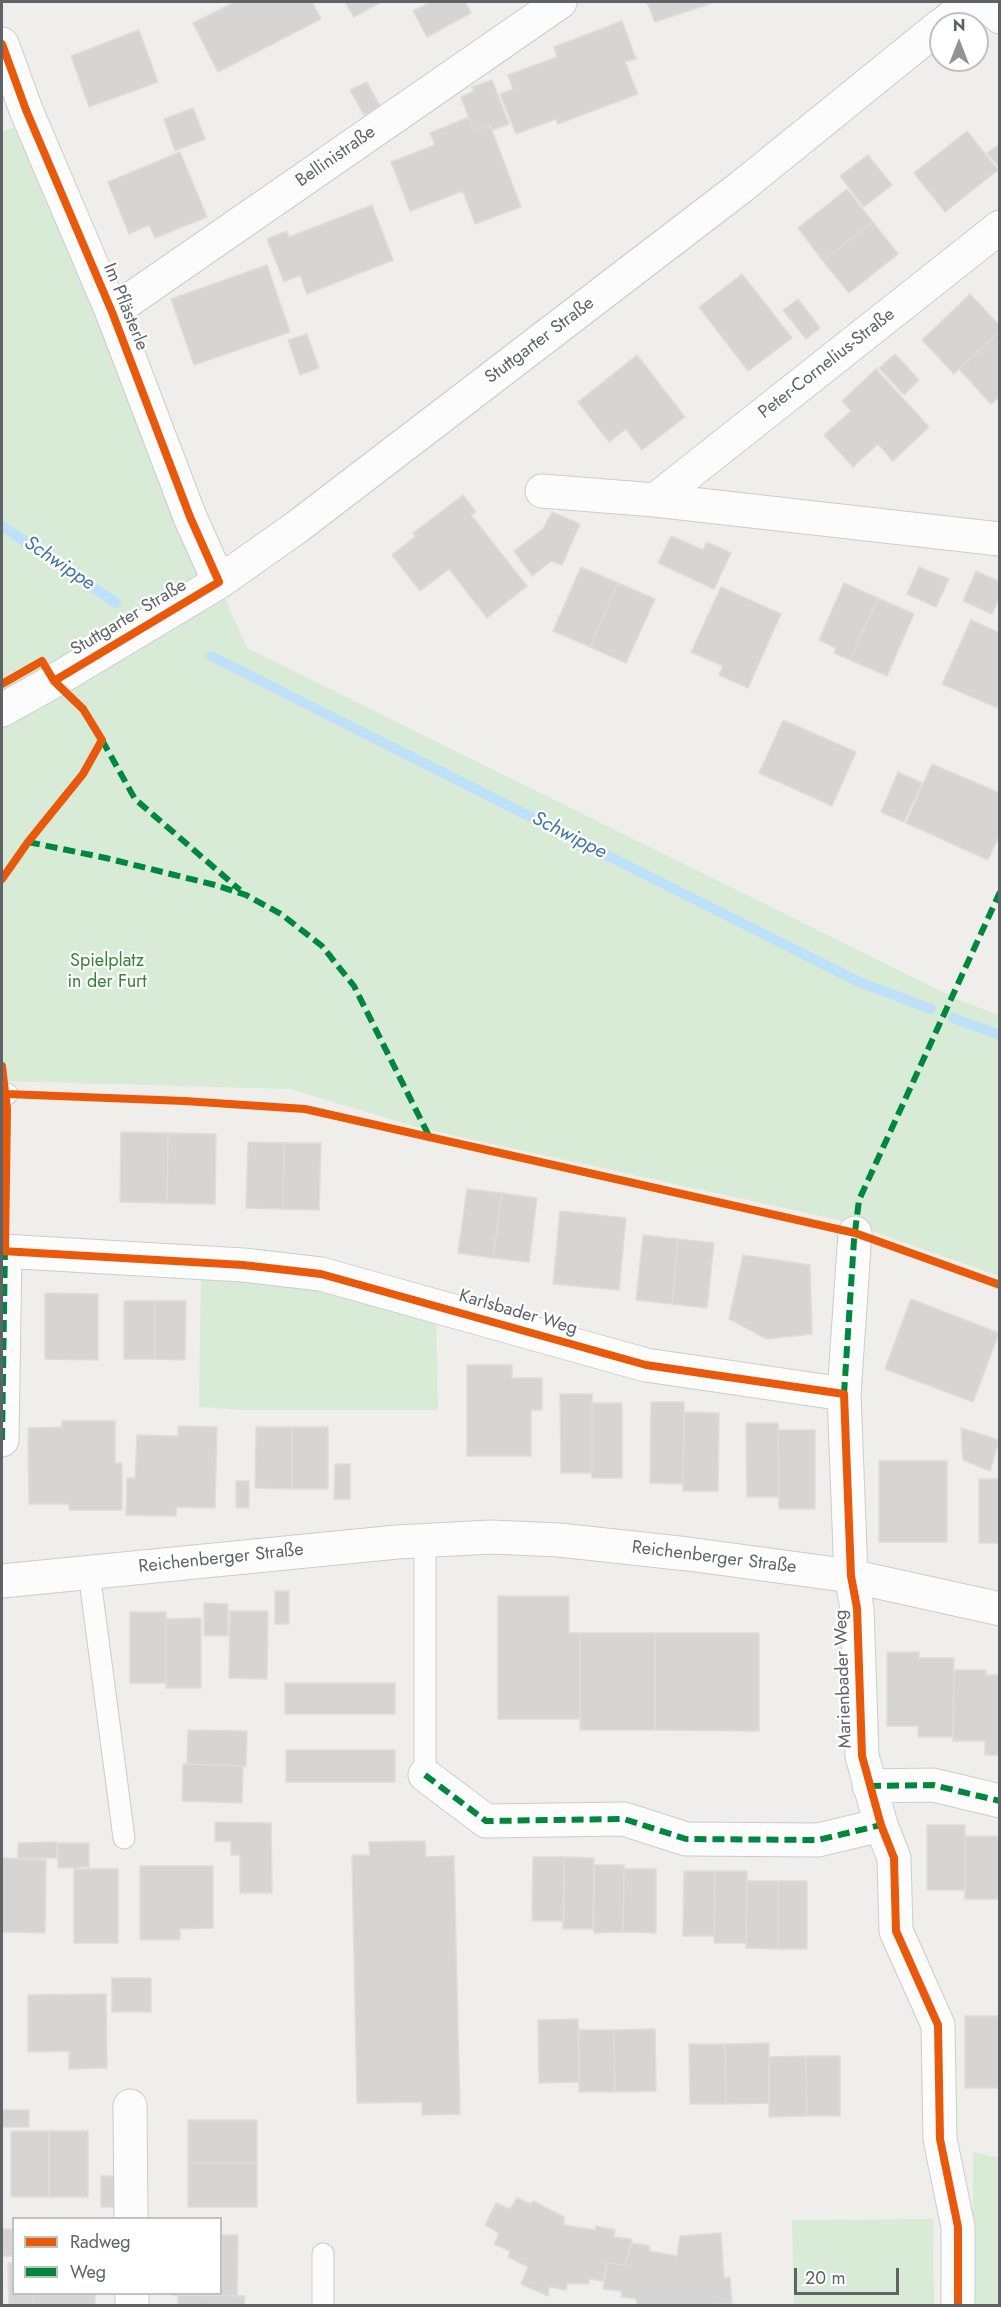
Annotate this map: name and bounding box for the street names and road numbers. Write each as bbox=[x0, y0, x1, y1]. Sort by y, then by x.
street label: Bellinistraße bbox=[292, 122, 380, 192]
street label: Im Pflästerle bbox=[98, 260, 152, 354]
street label: Stuttgarter Straße bbox=[481, 293, 599, 389]
street label: Peter-Cornelius-Straße bbox=[755, 304, 899, 424]
street label: Stuttgarter Straße bbox=[67, 575, 191, 661]
street label: Karlsbader Weg bbox=[456, 1286, 580, 1340]
street label: Reichenberger Straße bbox=[630, 1537, 798, 1579]
street label: Reichenberger Straße bbox=[137, 1540, 305, 1578]
street label: Marienbader Weg bbox=[831, 1609, 857, 1749]

